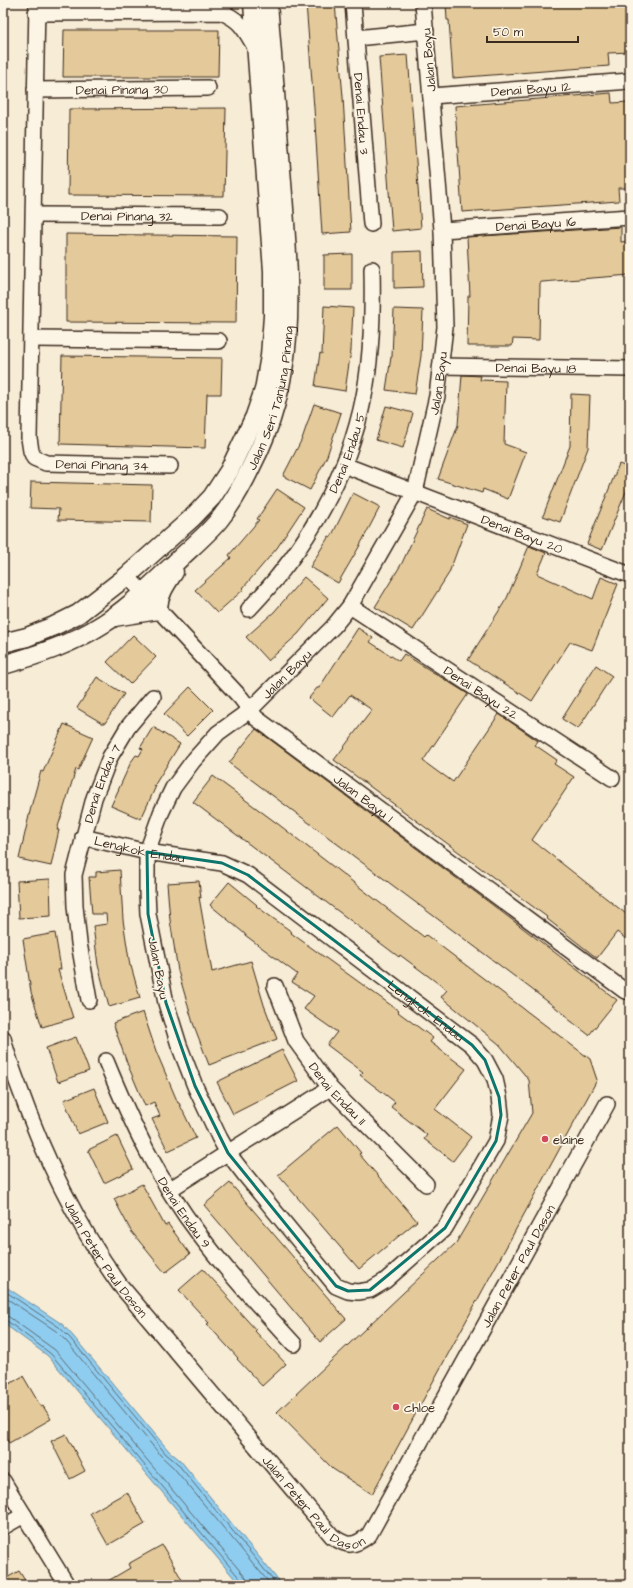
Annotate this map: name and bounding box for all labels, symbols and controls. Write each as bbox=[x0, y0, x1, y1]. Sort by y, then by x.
scale bar bbox=[487, 18, 578, 44]
text: 50 m bbox=[493, 24, 524, 41]
street label: Jalan Bayu bbox=[417, 27, 442, 92]
street label: Denai Endau 3 bbox=[349, 72, 373, 156]
street label: Denai Bayu 12 bbox=[490, 77, 572, 101]
street label: Denai Pinang 30 bbox=[76, 80, 168, 100]
street label: Denai Pinang 32 bbox=[81, 207, 173, 227]
street label: Denai Bayu 16 bbox=[495, 213, 577, 236]
street label: Jalan Seri Tanjung Pinang bbox=[243, 325, 299, 473]
street label: Jalan Bayu bbox=[425, 350, 452, 417]
street label: Denai Bayu 18 bbox=[495, 359, 577, 379]
street label: Denai Endau 5 bbox=[324, 411, 370, 496]
street label: Denai Pinang 34 bbox=[55, 455, 149, 476]
street label: Denai Bayu 20 bbox=[478, 511, 565, 558]
street label: Jalan Bayu bbox=[258, 645, 316, 703]
street label: Denai Bayu 22 bbox=[440, 662, 522, 724]
street label: Denai Endau 7 bbox=[80, 741, 126, 825]
street label: Jalan Bayu 1 bbox=[329, 770, 397, 827]
street label: Lengkok Endau bbox=[92, 832, 186, 867]
street label: Jalan Bayu bbox=[142, 935, 173, 1002]
street label: Lengkok Endau bbox=[384, 976, 468, 1046]
street label: Denai Endau 11 bbox=[304, 1059, 370, 1129]
place label: elaine bbox=[553, 1131, 584, 1149]
marker: elaine bbox=[540, 1134, 550, 1144]
street label: Denai Endau 9 bbox=[153, 1174, 215, 1252]
street label: Jalan Peter Paul Dason bbox=[60, 1197, 152, 1322]
street label: Jalan Peter Paul Dason bbox=[477, 1201, 560, 1331]
place label: chloe bbox=[404, 1399, 435, 1417]
marker: chloe bbox=[391, 1402, 401, 1412]
street label: Jalan Peter Paul Dason bbox=[258, 1452, 369, 1554]

